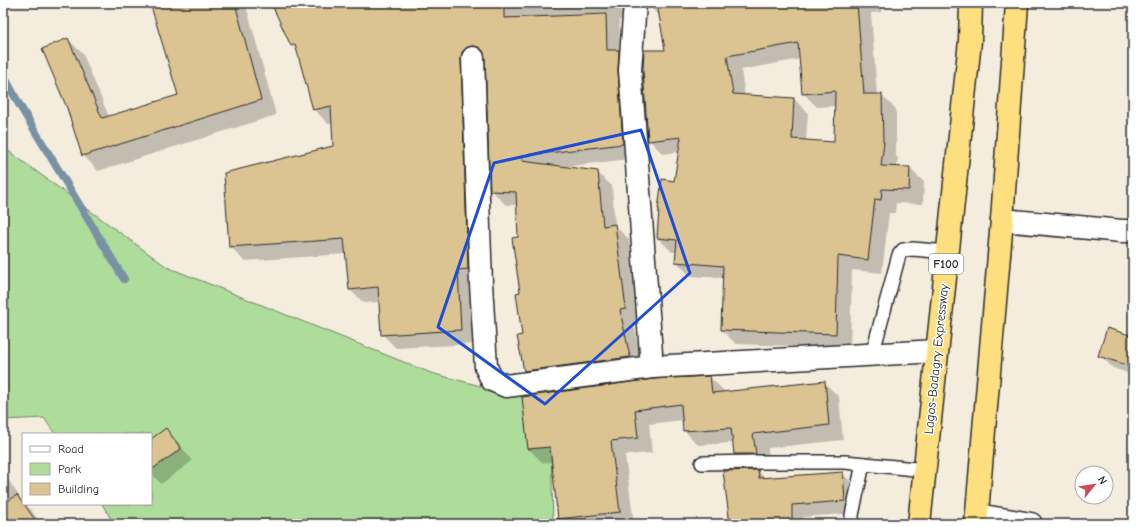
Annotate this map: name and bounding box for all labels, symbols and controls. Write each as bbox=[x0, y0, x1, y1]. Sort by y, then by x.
road number: F100 bbox=[929, 254, 963, 274]
street label: Lagos-Badagry Expressway bbox=[921, 283, 951, 435]
legend bbox=[22, 433, 152, 505]
text: Road bbox=[58, 442, 84, 456]
text: Park bbox=[58, 462, 81, 476]
north arrow bbox=[1074, 465, 1114, 505]
text: N bbox=[1095, 474, 1110, 487]
text: Building bbox=[58, 482, 99, 496]

